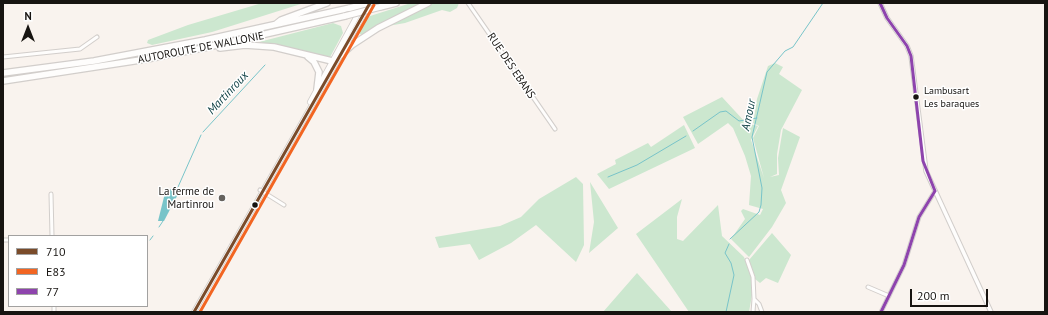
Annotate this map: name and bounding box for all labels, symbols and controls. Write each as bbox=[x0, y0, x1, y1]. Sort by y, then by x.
north arrow bbox=[8, 8, 48, 48]
text: N bbox=[24, 9, 32, 23]
street label: AUTOROUTE DE WALLONIE bbox=[137, 29, 265, 67]
street label: RUE DES EBANS bbox=[484, 31, 538, 101]
water label: Martinroux bbox=[204, 68, 252, 118]
place label: Lambusart Les baraques bbox=[924, 85, 979, 108]
marker: Lambusart Les baraques bbox=[911, 92, 921, 102]
water label: Amour bbox=[739, 98, 759, 132]
place label: La ferme de Martinrou bbox=[158, 185, 214, 211]
marker: La ferme de Martinrou bbox=[217, 193, 227, 203]
unlabelled marker bbox=[250, 200, 260, 210]
legend bbox=[8, 235, 148, 307]
text: 710 bbox=[46, 244, 66, 259]
text: E83 bbox=[46, 264, 66, 279]
scale bar bbox=[912, 281, 990, 307]
text: 77 bbox=[46, 284, 59, 299]
text: 200 m bbox=[917, 288, 950, 303]

